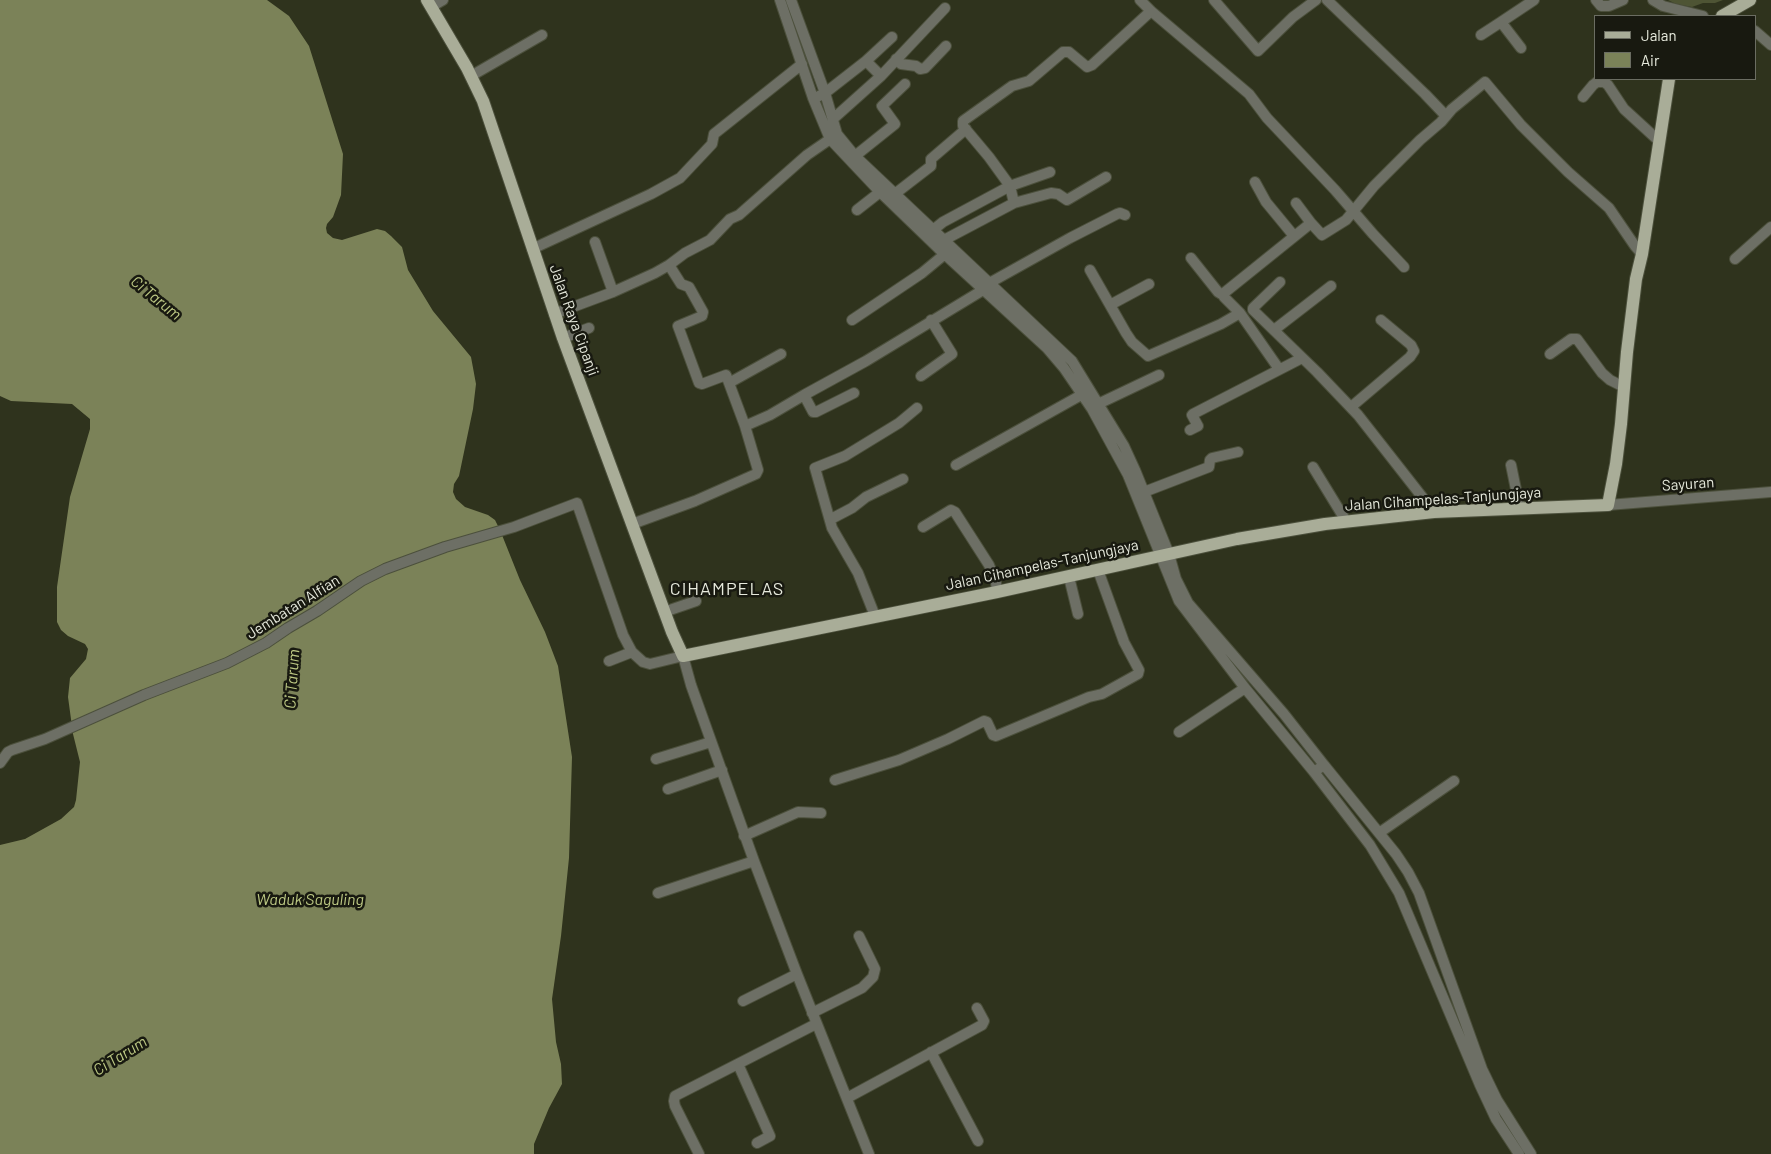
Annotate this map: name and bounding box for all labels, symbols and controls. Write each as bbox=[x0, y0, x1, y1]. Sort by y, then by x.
legend bbox=[1594, 15, 1756, 80]
text: Jalan bbox=[1641, 26, 1677, 44]
text: Air bbox=[1641, 51, 1659, 69]
street label: Jalan Raya Cipanji bbox=[546, 262, 602, 378]
water label: Ci Tarum bbox=[127, 272, 185, 324]
street label: Sayuran bbox=[1661, 473, 1715, 495]
street label: Jalan Cihampelas-Tanjungjaya bbox=[1344, 483, 1542, 515]
street label: Jalan Cihampelas-Tanjungjaya bbox=[944, 536, 1140, 594]
street label: Jembatan Alfian bbox=[243, 571, 343, 643]
district label: CIHAMPELAS bbox=[669, 578, 785, 600]
water label: Ci Tarum bbox=[280, 649, 304, 709]
water label: Waduk Saguling bbox=[256, 890, 364, 910]
water label: Ci Tarum bbox=[90, 1032, 150, 1080]

